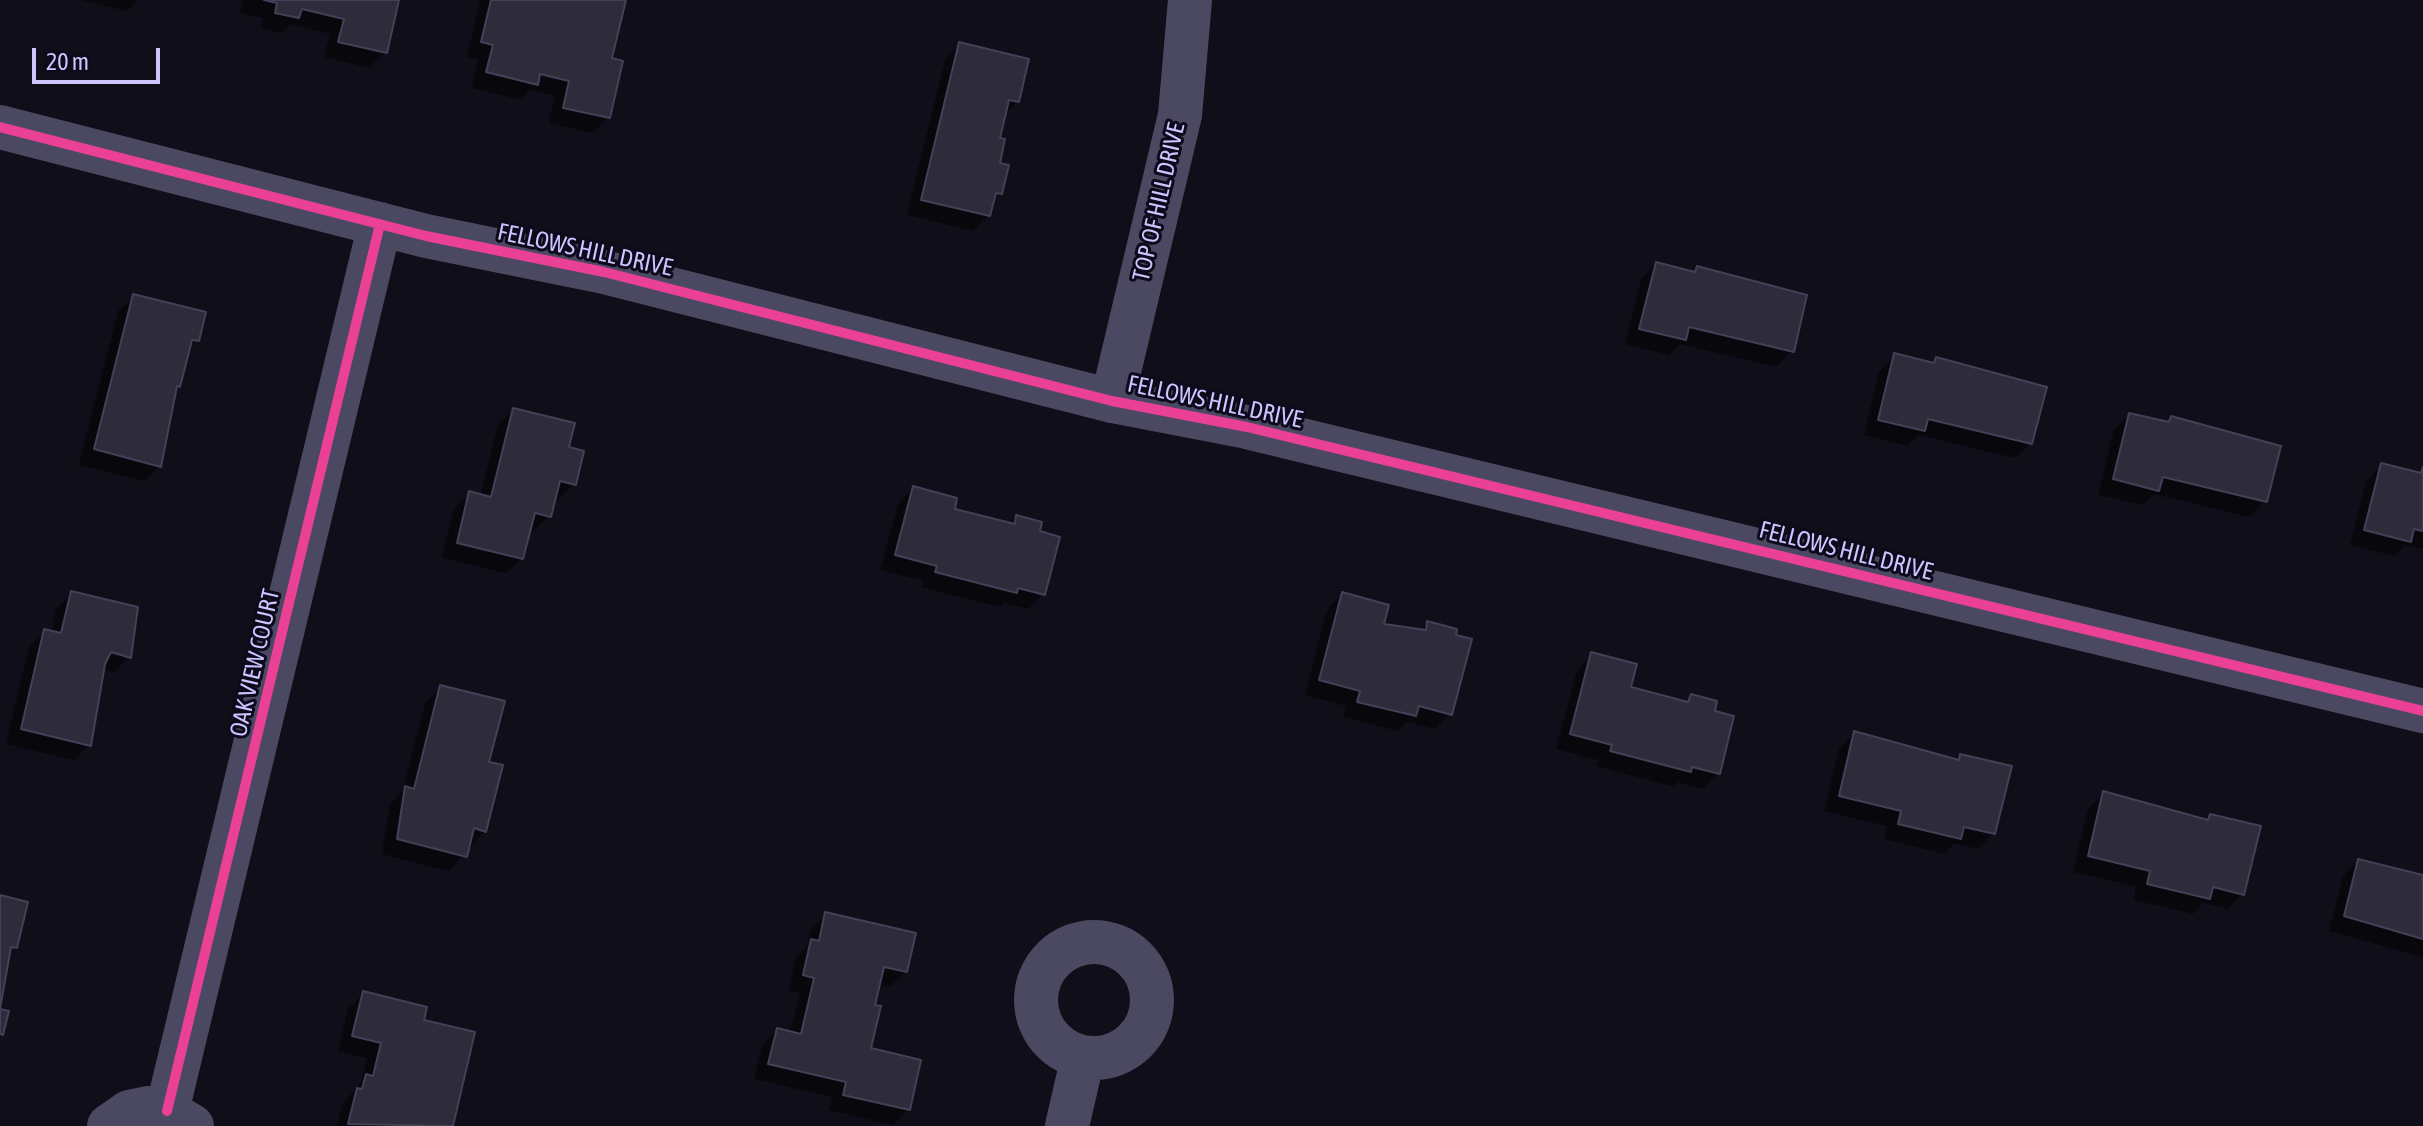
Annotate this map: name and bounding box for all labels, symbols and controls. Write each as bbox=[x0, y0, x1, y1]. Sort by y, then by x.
scale bar bbox=[36, 32, 164, 82]
text: 20 m bbox=[46, 48, 89, 75]
street label: TOP OF HILL DRIVE bbox=[1127, 120, 1191, 284]
street label: FELLOWS HILL DRIVE bbox=[495, 217, 675, 283]
street label: FELLOWS HILL DRIVE bbox=[1125, 369, 1305, 435]
street label: FELLOWS HILL DRIVE bbox=[1756, 515, 1936, 587]
street label: OAK VIEW COURT bbox=[224, 586, 286, 740]

